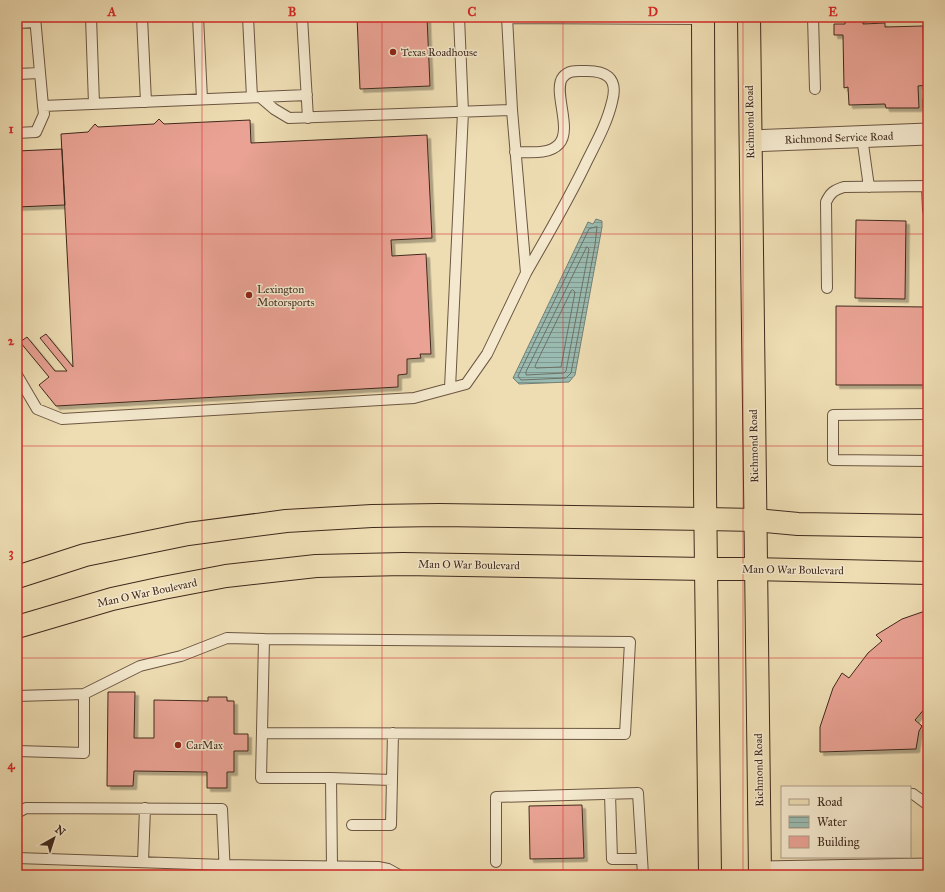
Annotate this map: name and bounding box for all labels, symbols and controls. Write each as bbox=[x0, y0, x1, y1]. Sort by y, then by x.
text: A bbox=[107, 4, 117, 20]
text: B bbox=[288, 4, 297, 20]
text: C bbox=[468, 4, 477, 20]
text: D bbox=[648, 4, 658, 20]
text: E bbox=[828, 4, 838, 20]
place label: Texas Roadhouse bbox=[401, 46, 478, 59]
marker: Texas Roadhouse bbox=[388, 47, 398, 57]
street label: Richmond Road bbox=[743, 85, 757, 159]
text: 1 bbox=[8, 121, 14, 137]
street label: Richmond Service Road bbox=[784, 130, 894, 146]
place label: Lexington Motorsports bbox=[257, 283, 315, 309]
marker: Lexington Motorsports bbox=[244, 290, 254, 300]
text: 2 bbox=[8, 333, 15, 349]
street label: Richmond Road bbox=[747, 409, 761, 483]
text: 3 bbox=[8, 545, 14, 561]
street label: Man O War Boulevard bbox=[418, 558, 521, 572]
street label: Man O War Boulevard bbox=[742, 563, 845, 577]
street label: Man O War Boulevard bbox=[96, 576, 199, 610]
street label: Richmond Road bbox=[752, 733, 766, 807]
place label: CarMax bbox=[186, 739, 223, 752]
marker: CarMax bbox=[173, 740, 183, 750]
text: 4 bbox=[7, 757, 15, 773]
legend bbox=[781, 786, 911, 858]
text: Road bbox=[817, 795, 843, 809]
text: Water bbox=[817, 815, 847, 829]
north arrow bbox=[34, 818, 74, 858]
text: N bbox=[52, 823, 68, 839]
text: Building bbox=[817, 835, 860, 850]

